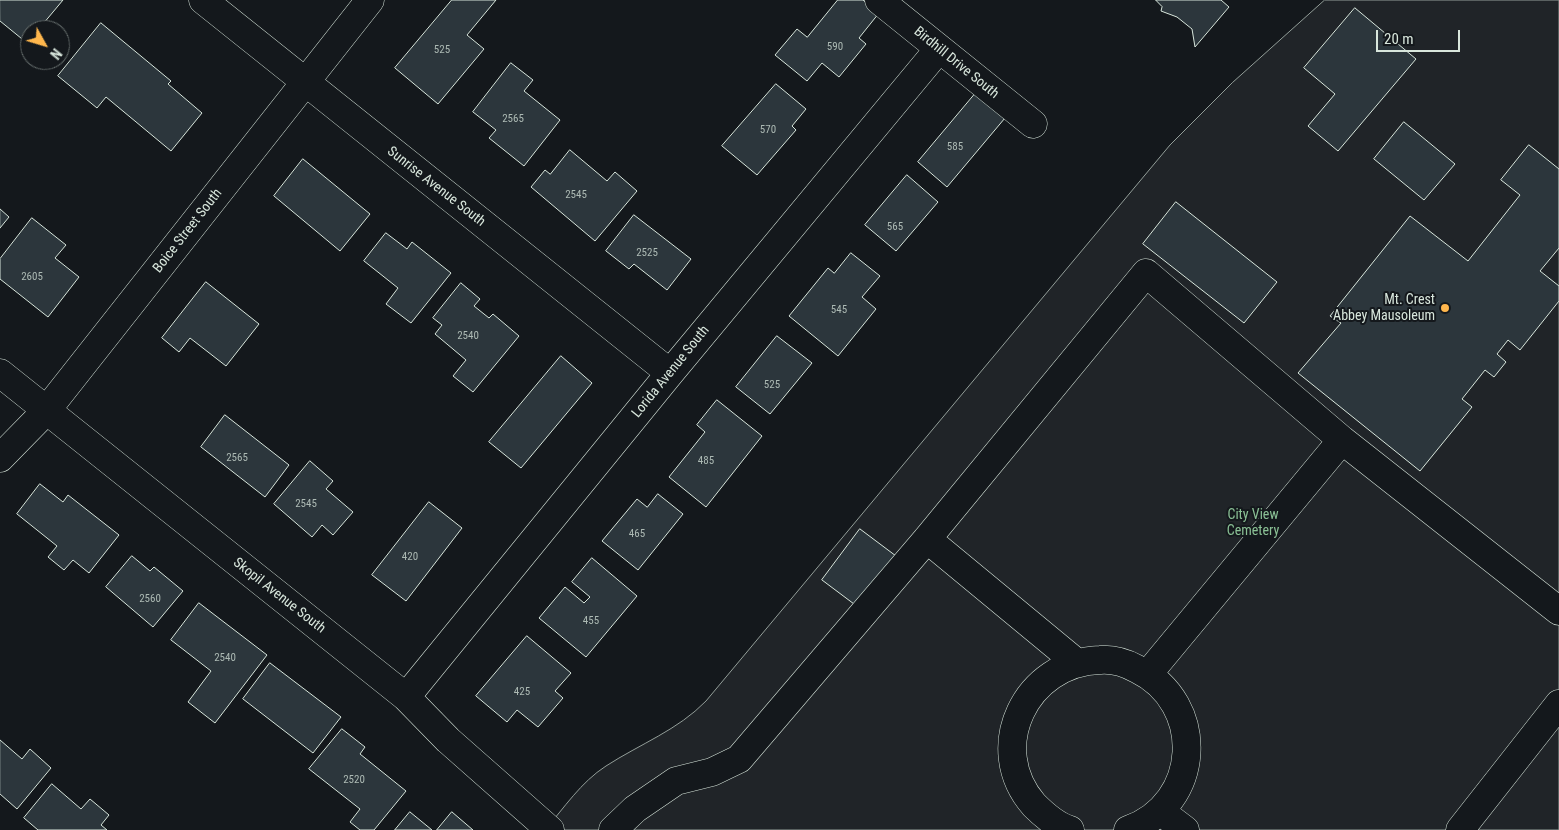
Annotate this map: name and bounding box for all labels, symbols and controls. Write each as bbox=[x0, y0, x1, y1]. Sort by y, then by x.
north arrow bbox=[20, 20, 70, 70]
scale bar bbox=[1379, 20, 1463, 52]
street label: Birdhill Drive South bbox=[910, 24, 1002, 102]
text: 20 m bbox=[1384, 30, 1414, 48]
house number: 590 bbox=[827, 40, 843, 54]
house number: 525 bbox=[434, 43, 450, 57]
text: N bbox=[47, 45, 65, 62]
house number: 2565 bbox=[502, 112, 524, 126]
house number: 570 bbox=[760, 123, 776, 137]
house number: 585 bbox=[947, 140, 963, 154]
street label: Sunrise Avenue South bbox=[384, 143, 488, 231]
street label: Boice Street South bbox=[150, 186, 226, 276]
house number: 2545 bbox=[565, 188, 587, 202]
house number: 565 bbox=[887, 220, 903, 234]
house number: 2525 bbox=[636, 246, 658, 260]
house number: 2605 bbox=[21, 270, 43, 284]
place label: Mt. Crest Abbey Mausoleum bbox=[1333, 292, 1435, 324]
marker: Mt. Crest Abbey Mausoleum bbox=[1439, 302, 1451, 314]
house number: 545 bbox=[831, 303, 847, 317]
street label: Lorida Avenue South bbox=[629, 323, 713, 421]
house number: 2540 bbox=[457, 329, 479, 343]
house number: 525 bbox=[764, 378, 780, 392]
house number: 2565 bbox=[226, 451, 248, 465]
house number: 485 bbox=[698, 454, 714, 468]
house number: 2545 bbox=[295, 497, 317, 511]
park label: City View Cemetery bbox=[1227, 507, 1279, 540]
house number: 465 bbox=[629, 527, 645, 541]
house number: 420 bbox=[402, 550, 418, 564]
street label: Skopil Avenue South bbox=[229, 555, 329, 637]
house number: 2560 bbox=[139, 592, 161, 606]
house number: 455 bbox=[583, 614, 599, 628]
house number: 2540 bbox=[214, 651, 236, 665]
house number: 425 bbox=[514, 685, 530, 699]
house number: 2520 bbox=[343, 773, 365, 787]

